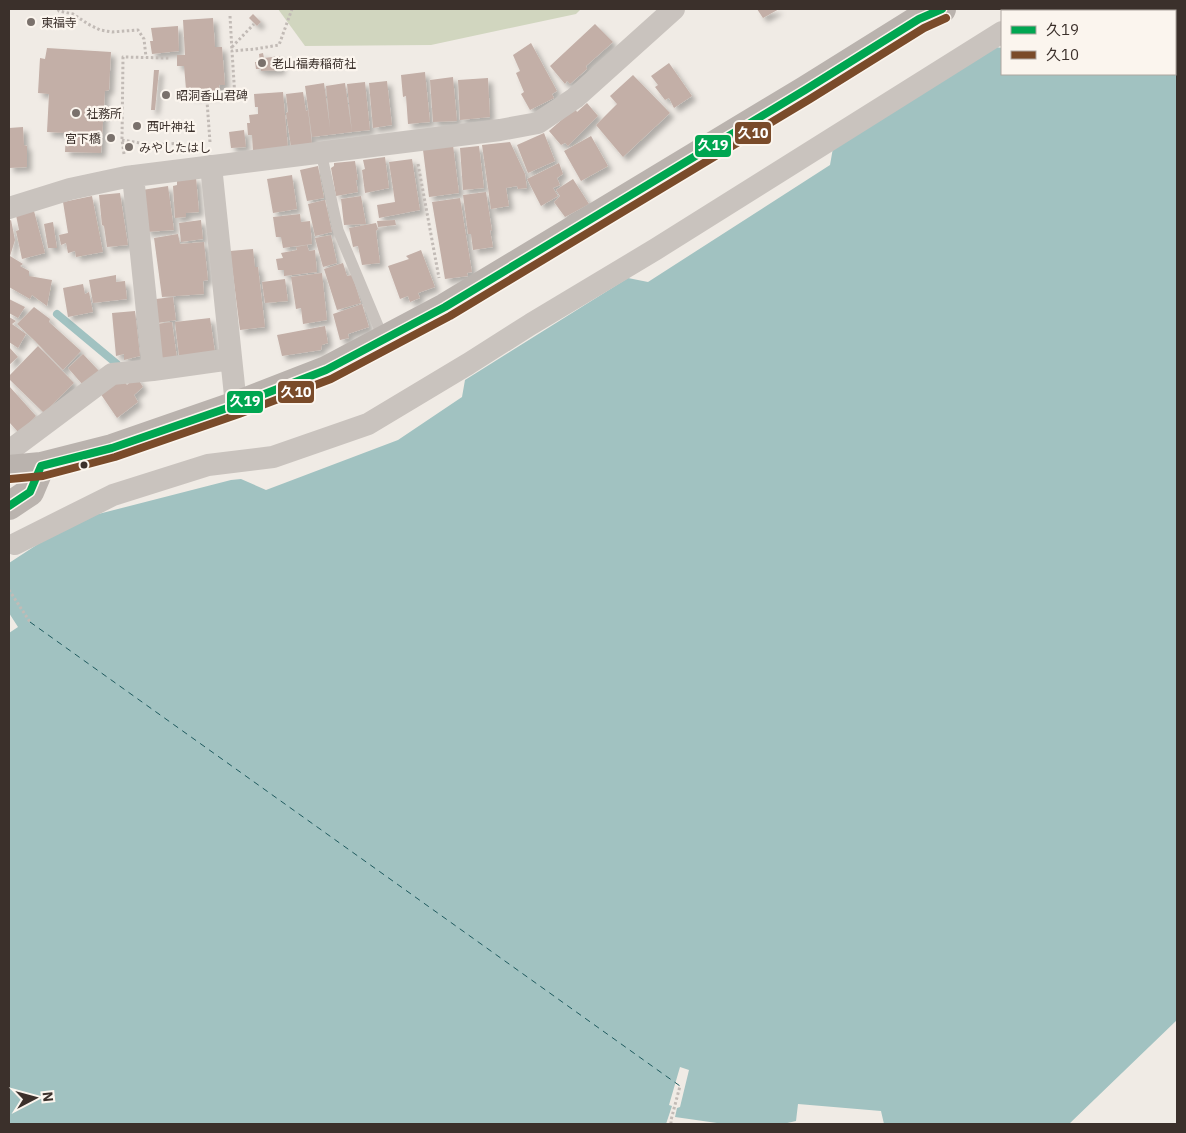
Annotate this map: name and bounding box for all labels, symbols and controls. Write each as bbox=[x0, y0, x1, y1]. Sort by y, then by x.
legend bbox=[1001, 10, 1176, 75]
place label: 東福寺 bbox=[41, 15, 77, 30]
marker: 東福寺 bbox=[25, 16, 37, 28]
text: 久19 bbox=[1046, 20, 1079, 39]
text: 久10 bbox=[1046, 45, 1079, 64]
place label: 老山福寿稲荷社 bbox=[272, 56, 356, 71]
marker: 老山福寿稲荷社 bbox=[256, 57, 268, 69]
place label: 昭洞香山君碑 bbox=[176, 88, 248, 103]
marker: 昭洞香山君碑 bbox=[160, 89, 172, 101]
place label: 社務所 bbox=[86, 106, 122, 121]
marker: 社務所 bbox=[70, 107, 82, 119]
place label: 西叶神社 bbox=[147, 119, 195, 134]
marker: 西叶神社 bbox=[131, 120, 143, 132]
line badge: 久10 bbox=[734, 121, 772, 145]
text: 久10 bbox=[738, 124, 768, 142]
place label: 宮下橋 bbox=[65, 131, 101, 146]
marker: 宮下橋 bbox=[105, 132, 117, 144]
line badge: 久19 bbox=[694, 134, 732, 158]
text: 久19 bbox=[698, 136, 728, 154]
place label: みやしたはし bbox=[139, 140, 211, 155]
marker: みやしたはし bbox=[123, 141, 135, 153]
line badge: 久10 bbox=[277, 380, 315, 404]
text: 久10 bbox=[281, 383, 311, 401]
line badge: 久19 bbox=[226, 390, 264, 414]
text: 久19 bbox=[230, 392, 260, 410]
unlabelled marker bbox=[79, 460, 89, 470]
north arrow bbox=[10, 1073, 60, 1123]
text: N bbox=[38, 1091, 57, 1103]

